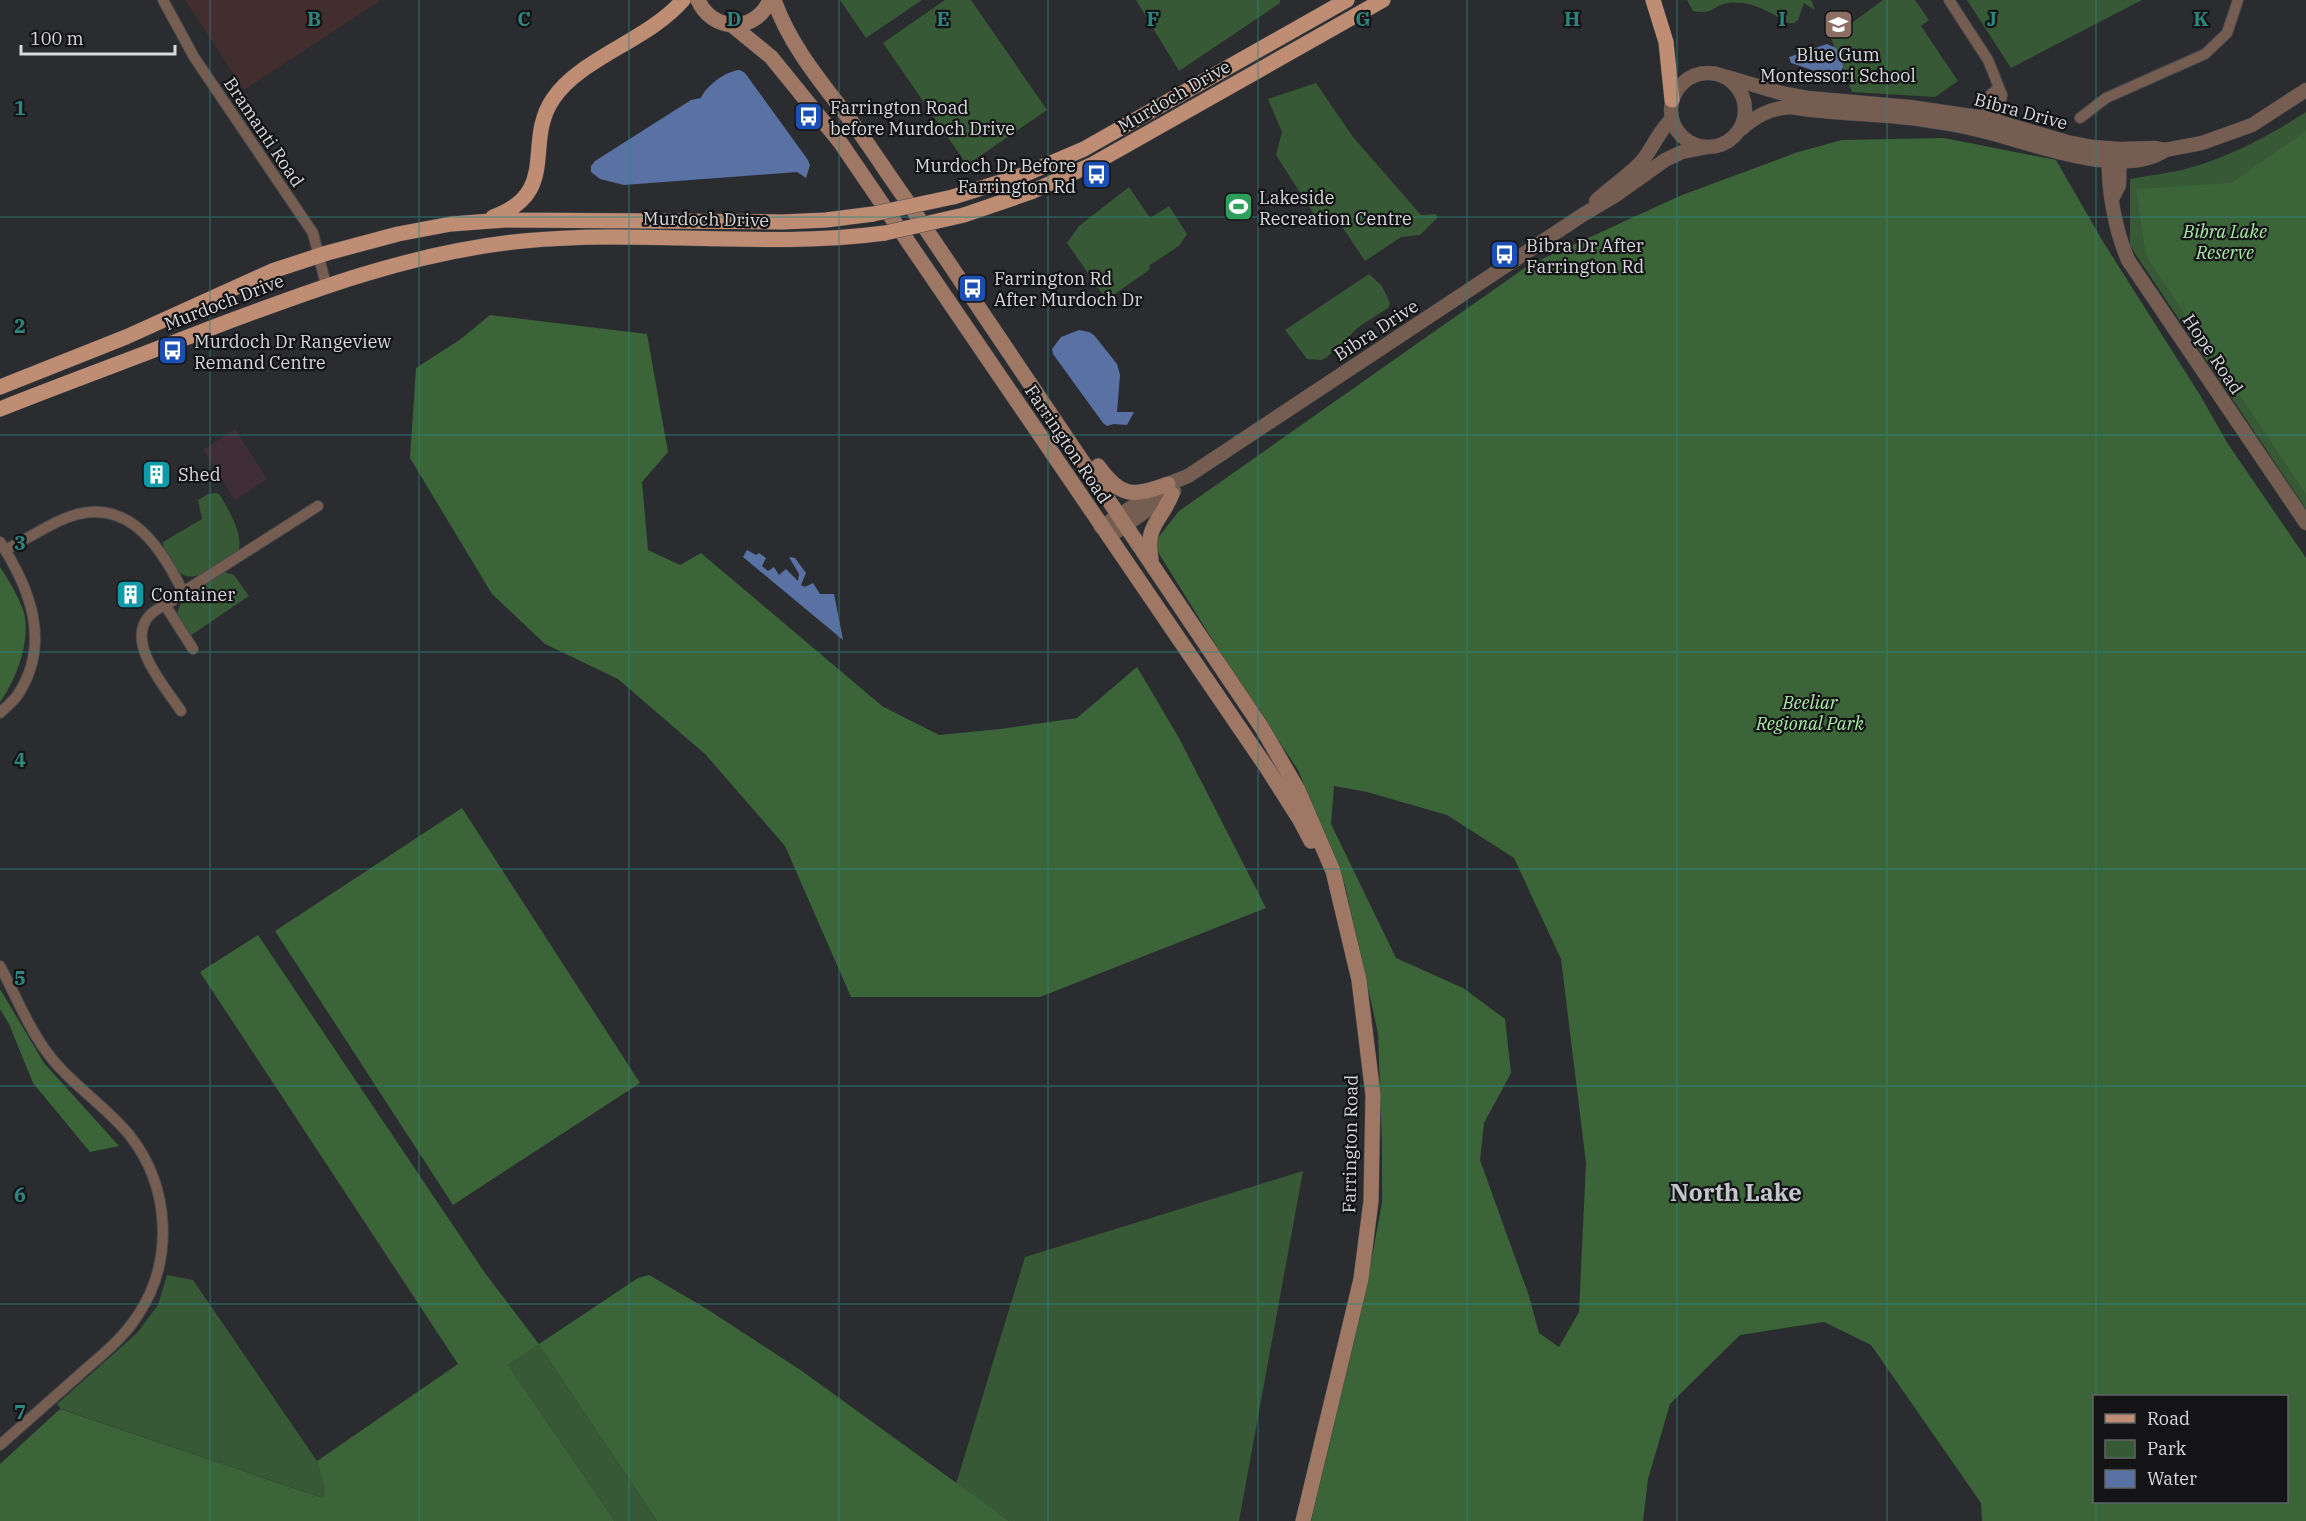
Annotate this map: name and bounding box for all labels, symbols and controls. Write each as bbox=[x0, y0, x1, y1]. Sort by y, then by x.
text: B bbox=[307, 5, 321, 32]
text: C bbox=[517, 5, 531, 32]
text: D bbox=[726, 5, 742, 32]
text: E bbox=[936, 5, 950, 32]
text: F bbox=[1147, 5, 1159, 32]
text: G bbox=[1355, 5, 1371, 32]
text: H bbox=[1564, 5, 1580, 32]
text: I bbox=[1778, 5, 1786, 32]
text: J bbox=[1987, 5, 1997, 32]
text: K bbox=[2193, 5, 2209, 32]
school or university icon: Blue Gum Montessori School bbox=[1822, 9, 1854, 41]
scale bar bbox=[21, 18, 176, 56]
text: 100 m bbox=[30, 27, 84, 50]
place label: Blue Gum Montessori School bbox=[1760, 43, 1916, 87]
street label: Murdoch Drive bbox=[1114, 54, 1234, 138]
street label: Bramanti Road bbox=[219, 73, 309, 191]
street label: Bibra Drive bbox=[1972, 87, 2070, 135]
text: 1 bbox=[14, 94, 26, 121]
place label: Farrington Road before Murdoch Drive bbox=[830, 96, 1015, 140]
bus stop icon: Farrington Road before Murdoch Drive bbox=[793, 101, 825, 133]
place label: Murdoch Dr Before Farrington Rd bbox=[915, 154, 1076, 198]
bus stop icon: Murdoch Dr Before Farrington Rd bbox=[1081, 159, 1113, 191]
place label: Lakeside Recreation Centre bbox=[1259, 186, 1412, 230]
sports icon: Lakeside Recreation Centre bbox=[1222, 191, 1254, 223]
street label: Murdoch Drive bbox=[643, 206, 769, 232]
park label: Bibra Lake Reserve bbox=[2182, 220, 2267, 264]
place label: Bibra Dr After Farrington Rd bbox=[1526, 234, 1644, 278]
bus stop icon: Bibra Dr After Farrington Rd bbox=[1489, 239, 1521, 271]
place label: Farrington Rd After Murdoch Dr bbox=[994, 267, 1142, 311]
street label: Murdoch Drive bbox=[161, 269, 287, 335]
bus stop icon: Farrington Rd After Murdoch Dr bbox=[957, 272, 989, 304]
street label: Bibra Drive bbox=[1330, 294, 1422, 366]
street label: Hope Road bbox=[2178, 309, 2248, 399]
text: 2 bbox=[14, 312, 26, 339]
place label: Murdoch Dr Rangeview Remand Centre bbox=[194, 330, 391, 374]
bus stop icon: Murdoch Dr Rangeview Remand Centre bbox=[157, 335, 189, 367]
street label: Farrington Road bbox=[1020, 380, 1116, 508]
building icon: Shed bbox=[141, 458, 173, 490]
place label: Shed bbox=[178, 463, 221, 486]
text: 3 bbox=[14, 529, 26, 556]
building icon: Container bbox=[114, 578, 146, 610]
place label: Container bbox=[151, 583, 235, 606]
park label: Beeliar Regional Park bbox=[1755, 691, 1865, 735]
text: 4 bbox=[14, 746, 26, 773]
text: 5 bbox=[14, 964, 26, 991]
street label: Farrington Road bbox=[1337, 1075, 1363, 1213]
district label: North Lake bbox=[1670, 1176, 1802, 1208]
text: 6 bbox=[14, 1181, 26, 1208]
legend bbox=[2093, 1395, 2288, 1503]
text: 7 bbox=[14, 1398, 26, 1425]
text: Road bbox=[2147, 1407, 2190, 1430]
text: Park bbox=[2147, 1437, 2187, 1460]
text: Water bbox=[2147, 1467, 2197, 1490]

